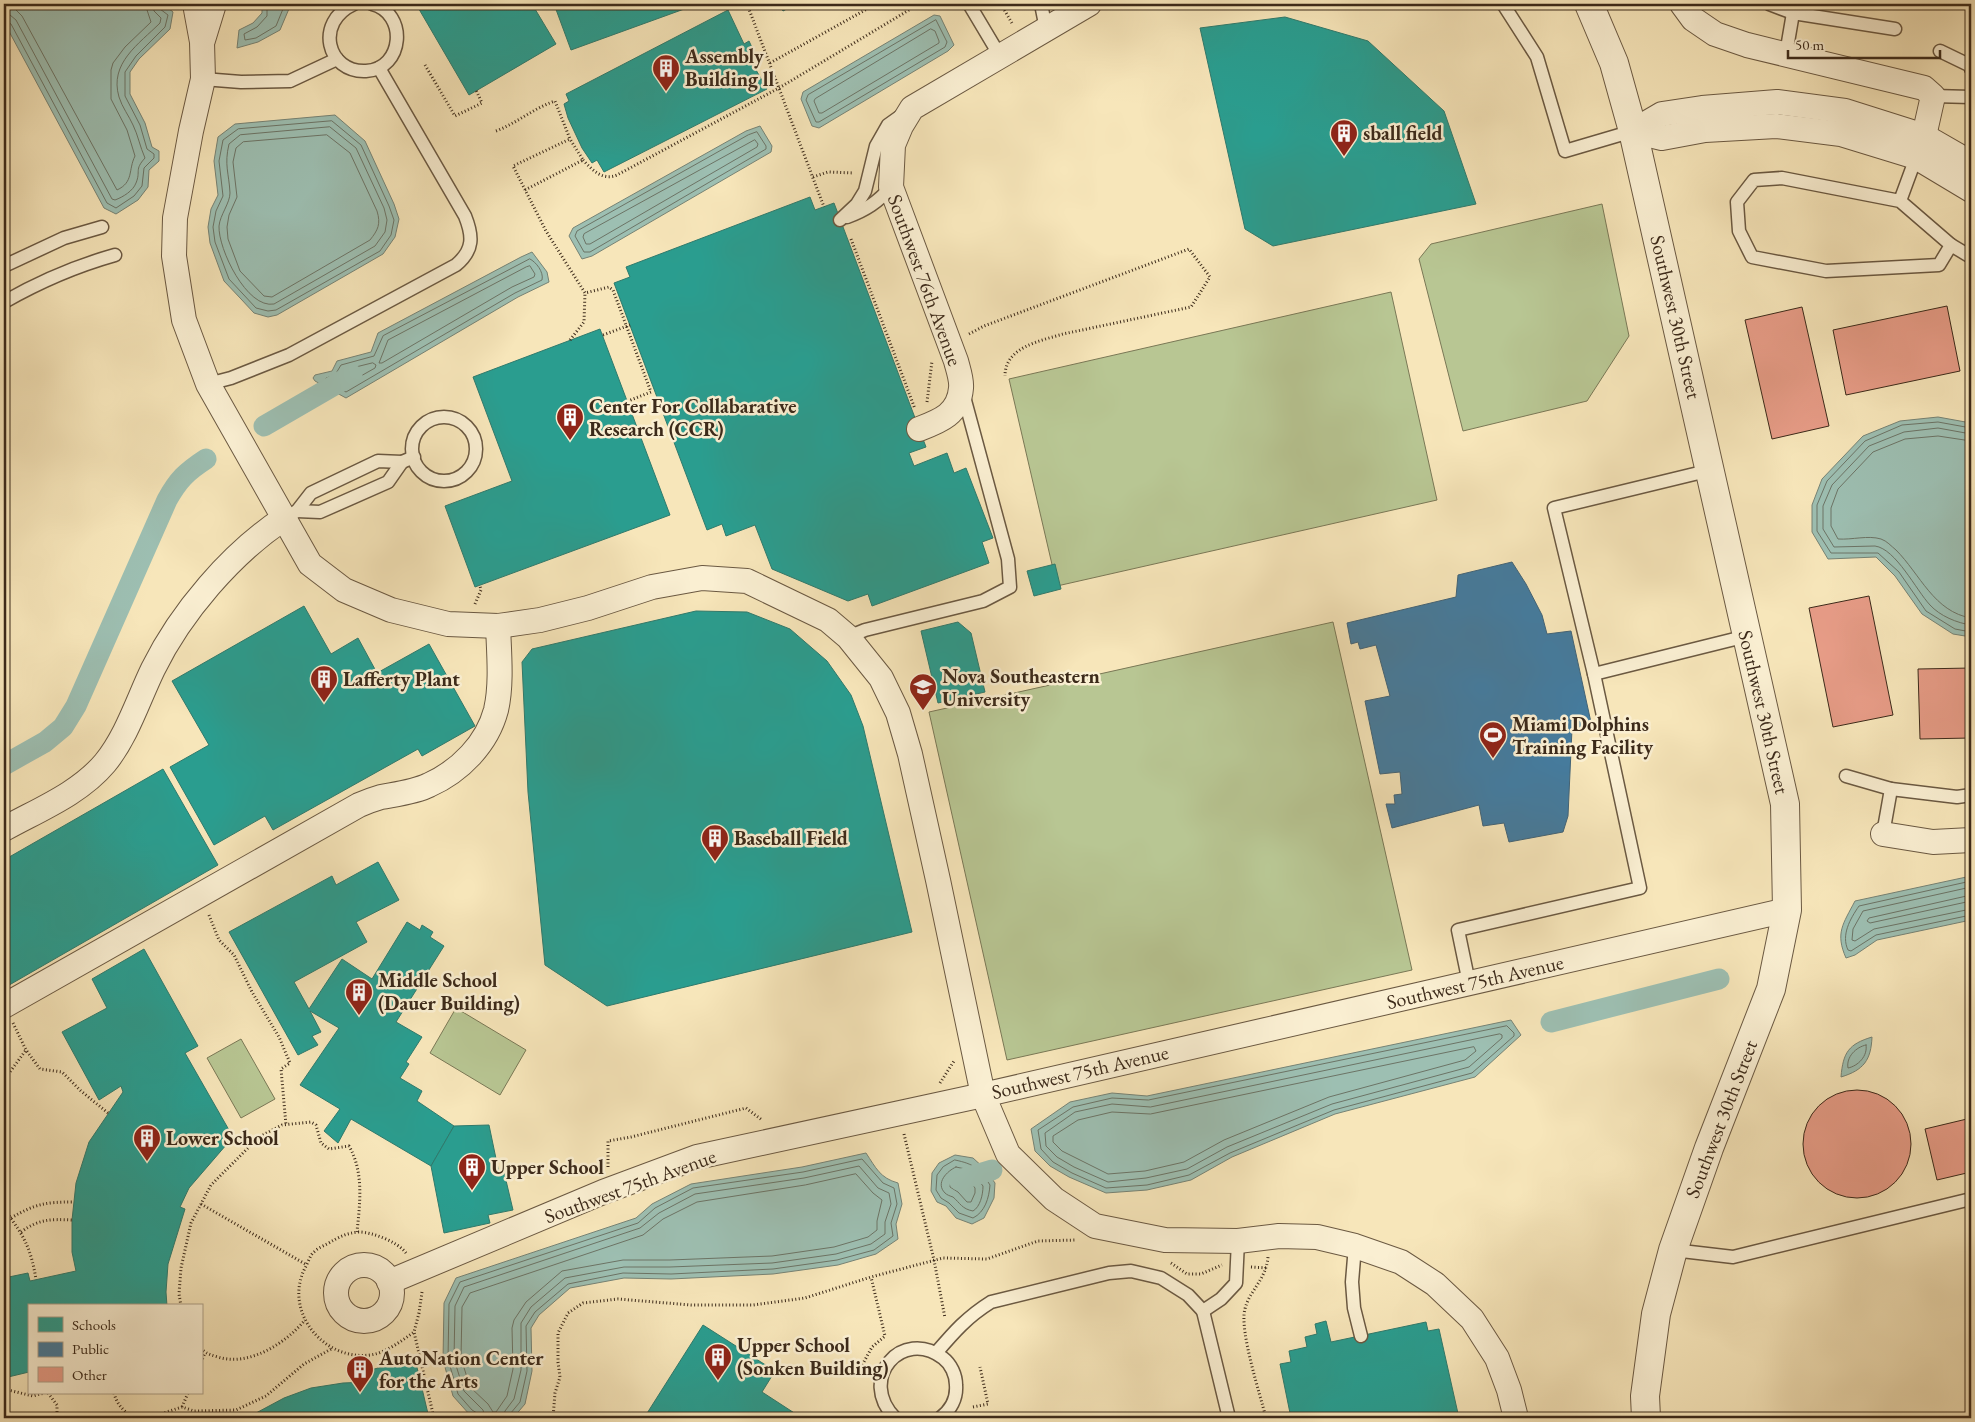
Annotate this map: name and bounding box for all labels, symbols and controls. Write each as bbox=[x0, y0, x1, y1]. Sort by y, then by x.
scale bar bbox=[1788, 28, 1940, 60]
text: 50 m bbox=[1795, 35, 1824, 54]
place label: Assembly Building ll bbox=[684, 43, 775, 92]
building icon: Assembly Building ll bbox=[651, 53, 681, 92]
building icon: sball field bbox=[1329, 118, 1359, 157]
place label: sball field bbox=[1363, 120, 1442, 146]
street label: Southwest 76th Avenue bbox=[882, 191, 968, 370]
street label: Southwest 30th Street bbox=[1645, 233, 1708, 402]
place label: Center For Collabarative Research (CCR) bbox=[589, 393, 797, 442]
building icon: Center For Collabarative Research (CCR) bbox=[555, 402, 585, 441]
street label: Southwest 30th Street bbox=[1733, 628, 1796, 797]
place label: Nova Southeastern University bbox=[942, 663, 1100, 712]
building icon: Lafferty Plant bbox=[309, 664, 339, 703]
place label: Lafferty Plant bbox=[343, 666, 460, 692]
school or university icon: Nova Southeastern University bbox=[908, 672, 938, 711]
place label: Miami Dolphins Training Facility bbox=[1512, 711, 1653, 760]
sports icon: Miami Dolphins Training Facility bbox=[1478, 720, 1508, 759]
building icon: Baseball Field bbox=[700, 823, 730, 862]
place label: Baseball Field bbox=[734, 825, 848, 851]
street label: Southwest 75th Avenue bbox=[1384, 949, 1566, 1015]
place label: Middle School (Dauer Building) bbox=[378, 967, 520, 1016]
building icon: Middle School (Dauer Building) bbox=[344, 977, 374, 1016]
street label: Southwest 30th Street bbox=[1679, 1036, 1763, 1202]
street label: Southwest 75th Avenue bbox=[989, 1039, 1171, 1105]
building icon: Lower School bbox=[132, 1123, 162, 1162]
place label: Lower School bbox=[166, 1125, 279, 1151]
street label: Southwest 75th Avenue bbox=[541, 1143, 720, 1229]
building icon: Upper School bbox=[457, 1152, 487, 1191]
place label: Upper School bbox=[491, 1154, 604, 1180]
legend bbox=[28, 1304, 202, 1394]
text: Schools bbox=[72, 1315, 116, 1334]
place label: Upper School (Sonken Building) bbox=[737, 1332, 889, 1381]
text: Public bbox=[72, 1339, 109, 1358]
building icon: Upper School (Sonken Building) bbox=[703, 1342, 733, 1381]
place label: AutoNation Center for the Arts bbox=[378, 1345, 544, 1394]
building icon: AutoNation Center for the Arts bbox=[345, 1354, 375, 1393]
text: Other bbox=[72, 1365, 107, 1384]

